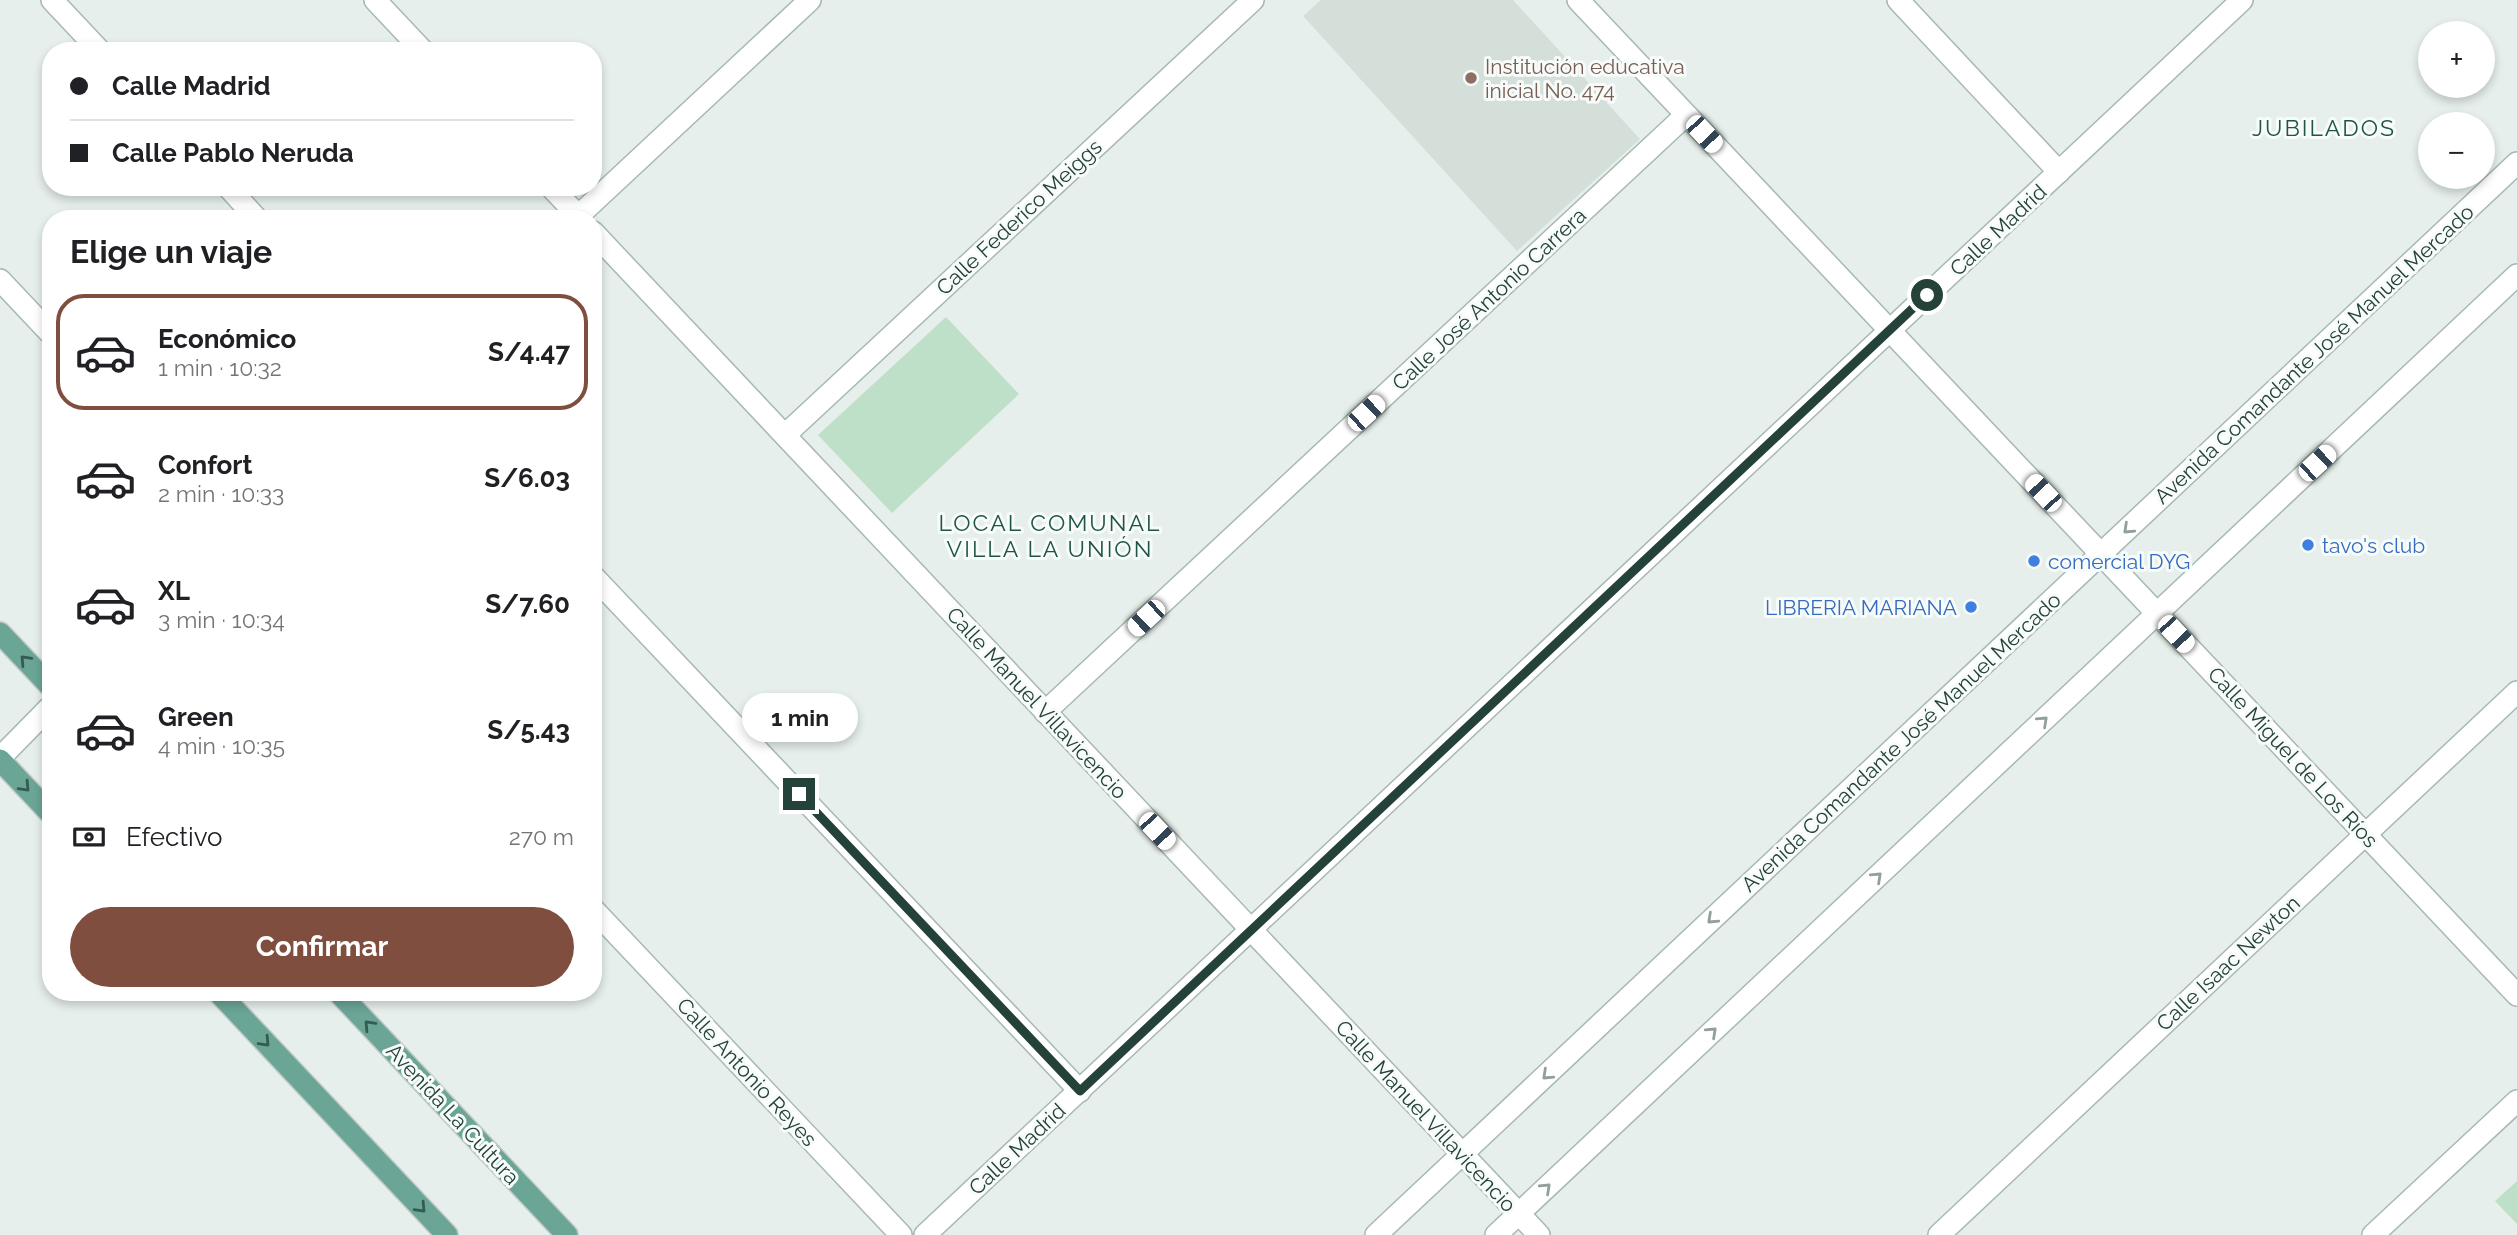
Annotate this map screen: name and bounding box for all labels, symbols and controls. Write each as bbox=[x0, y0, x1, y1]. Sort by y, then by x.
map controls bbox=[2418, 21, 2495, 189]
button: + bbox=[2418, 21, 2495, 98]
place label: Institución educativa inicial No. 474 bbox=[1485, 54, 1685, 103]
marker: Institución educativa inicial No. 474 bbox=[1463, 70, 1479, 86]
text: Calle Madrid bbox=[112, 71, 271, 101]
car bbox=[1682, 111, 1727, 157]
button: − bbox=[2418, 112, 2495, 189]
district label: JUBILADOS bbox=[2252, 114, 2396, 141]
street label: Calle Federico Meiggs bbox=[931, 134, 1107, 300]
text: Calle Pablo Neruda bbox=[112, 138, 354, 168]
street label: Calle Madrid bbox=[1945, 179, 2051, 281]
street label: Avenida Comandante José Manuel Mercado bbox=[2149, 199, 2479, 509]
street label: Calle José Antonio Carrera bbox=[1387, 203, 1591, 395]
text: Elige un viaje bbox=[70, 233, 272, 270]
route start bbox=[1911, 279, 1943, 311]
icon: car bbox=[74, 321, 137, 384]
text: Económico bbox=[158, 324, 296, 354]
text: S/4.47 bbox=[488, 337, 570, 367]
text: 1 min · 10:32 bbox=[158, 354, 282, 381]
car bbox=[1344, 391, 1389, 435]
car bbox=[2295, 441, 2340, 485]
icon: car bbox=[74, 447, 137, 510]
text: Confort bbox=[158, 450, 252, 480]
text: S/6.03 bbox=[484, 463, 570, 493]
car bbox=[2021, 470, 2066, 516]
text: 2 min · 10:33 bbox=[158, 480, 284, 507]
district label: LOCAL COMUNAL VILLA LA UNIÓN bbox=[939, 509, 1161, 562]
one-way arrow bbox=[2123, 520, 2136, 533]
place label: tavo's club bbox=[2322, 533, 2425, 558]
marker: tavo's club bbox=[2300, 537, 2316, 553]
place label: comercial DYG bbox=[2048, 549, 2190, 574]
marker: comercial DYG bbox=[2026, 553, 2042, 569]
icon: car bbox=[74, 573, 137, 636]
text: XL bbox=[158, 576, 190, 606]
street label: Avenida Comandante José Manuel Mercado bbox=[1736, 587, 2066, 897]
text: S/7.60 bbox=[485, 589, 570, 619]
place label: LIBRERIA MARIANA bbox=[1765, 595, 1957, 620]
car bbox=[1124, 596, 1169, 640]
marker: LIBRERIA MARIANA bbox=[1963, 599, 1979, 615]
street label: Calle Manuel Villavicencio bbox=[942, 602, 1132, 804]
text: 3 min · 10:34 bbox=[158, 606, 285, 633]
car bbox=[2154, 611, 2199, 657]
one-way arrow bbox=[21, 655, 34, 668]
street label: Calle Miguel de Los Ríos bbox=[2203, 662, 2383, 852]
callout: 1 min bbox=[741, 692, 857, 742]
icon: car bbox=[74, 699, 137, 762]
text: Green bbox=[158, 702, 234, 732]
text: 1 min bbox=[771, 704, 829, 731]
text: S/5.43 bbox=[487, 715, 570, 745]
one-way arrow bbox=[2035, 716, 2048, 729]
text: 4 min · 10:35 bbox=[158, 732, 285, 759]
route end bbox=[783, 778, 815, 810]
one-way arrow bbox=[17, 779, 30, 792]
car bbox=[1135, 808, 1180, 854]
icon: cash bbox=[70, 818, 108, 856]
text: Efectivo bbox=[126, 822, 223, 852]
text: 270 m bbox=[509, 823, 574, 850]
one-way arrow bbox=[1869, 872, 1882, 885]
street label: Calle Isaac Newton bbox=[2151, 890, 2305, 1036]
button: Confirmar bbox=[70, 907, 574, 987]
one-way arrow bbox=[1707, 911, 1720, 924]
street label: Calle Antonio Reyes bbox=[672, 993, 822, 1151]
street label: Calle Manuel Villavicencio bbox=[1331, 1015, 1521, 1217]
one-way arrow bbox=[365, 1020, 377, 1033]
one-way arrow bbox=[1704, 1028, 1717, 1041]
one-way arrow bbox=[257, 1034, 269, 1047]
street label: Avenida La Cultura bbox=[381, 1038, 525, 1190]
one-way arrow bbox=[1542, 1067, 1555, 1079]
street label: Calle Madrid bbox=[964, 1098, 1070, 1200]
one-way arrow bbox=[1538, 1184, 1551, 1197]
one-way arrow bbox=[413, 1200, 425, 1213]

